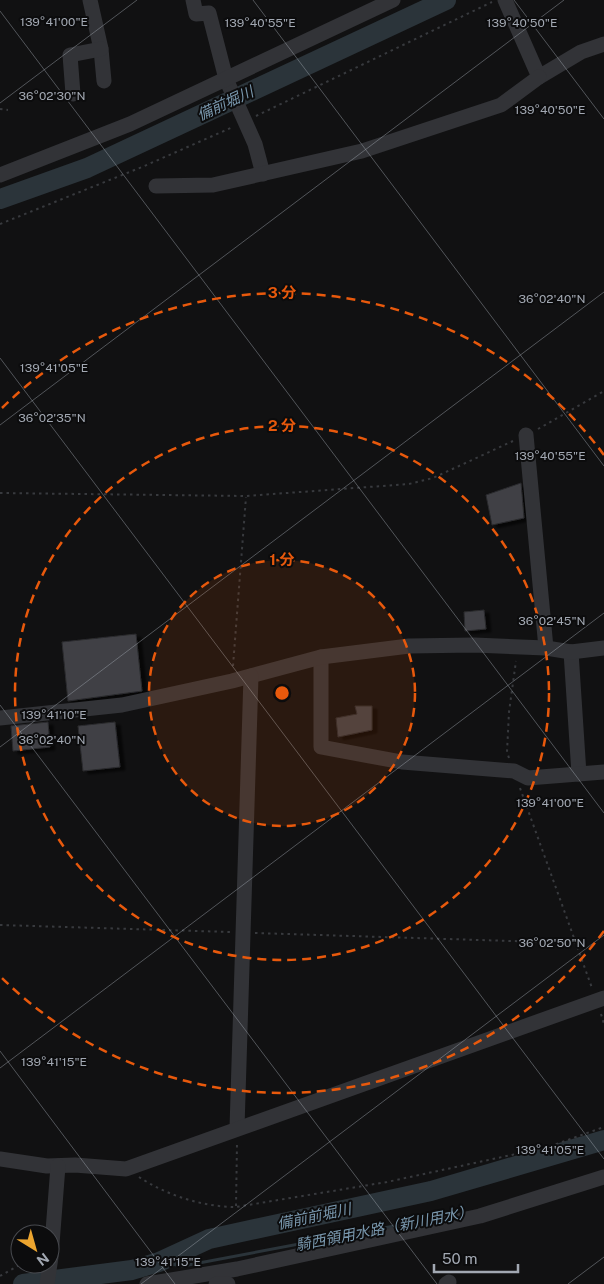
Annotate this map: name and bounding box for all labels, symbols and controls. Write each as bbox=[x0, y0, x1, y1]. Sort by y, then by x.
text: 139°41'00"E bbox=[20, 15, 88, 29]
text: 139°40'55"E bbox=[224, 16, 296, 30]
text: 139°40'50"E bbox=[487, 16, 557, 30]
water label: 備前堀川 bbox=[194, 82, 258, 123]
text: 36°02'30"N bbox=[19, 89, 85, 103]
text: 139°40'50"E bbox=[515, 103, 585, 117]
text: 3 分 bbox=[268, 284, 296, 301]
text: 36°02'40"N bbox=[518, 292, 586, 306]
text: 139°41'05"E bbox=[20, 361, 88, 375]
text: 36°02'35"N bbox=[18, 411, 86, 425]
text: 2 分 bbox=[268, 417, 296, 434]
text: 139°40'55"E bbox=[514, 449, 586, 463]
text: 1 分 bbox=[270, 551, 294, 568]
text: 36°02'45"N bbox=[518, 614, 586, 628]
centre of rings bbox=[273, 684, 291, 702]
text: 139°41'10"E bbox=[21, 708, 87, 722]
text: 36°02'40"N bbox=[18, 733, 86, 747]
text: 139°41'00"E bbox=[516, 796, 584, 810]
text: 36°02'50"N bbox=[518, 936, 586, 950]
text: 139°41'15"E bbox=[21, 1055, 87, 1069]
text: 139°41'05"E bbox=[516, 1143, 584, 1157]
water label: 備前前堀川 bbox=[276, 1199, 354, 1232]
water label: 騎西領用水路（新川用水） bbox=[294, 1202, 474, 1254]
north arrow bbox=[10, 1224, 60, 1274]
scale bar bbox=[434, 1242, 518, 1274]
text: N bbox=[34, 1250, 52, 1269]
text: 50 m bbox=[442, 1250, 477, 1267]
text: 139°41'15"E bbox=[135, 1255, 201, 1269]

